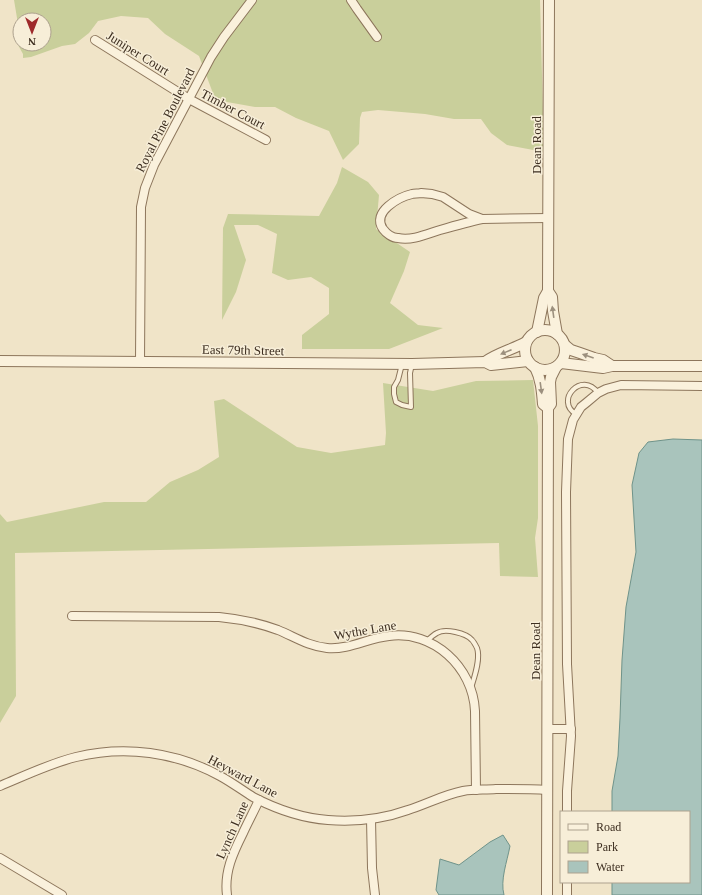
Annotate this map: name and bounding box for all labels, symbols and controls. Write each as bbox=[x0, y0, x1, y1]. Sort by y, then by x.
north arrow bbox=[12, 12, 52, 52]
street label: Juniper Court bbox=[104, 28, 172, 78]
text: N bbox=[28, 36, 36, 48]
street label: Royal Pine Boulevard bbox=[132, 65, 198, 175]
street label: Timber Court bbox=[198, 86, 268, 132]
street label: Dean Road bbox=[529, 115, 544, 174]
one-way arrow bbox=[550, 306, 557, 318]
street label: East 79th Street bbox=[202, 342, 285, 358]
one-way arrow bbox=[499, 349, 511, 355]
one-way arrow bbox=[581, 353, 593, 359]
one-way arrow bbox=[538, 382, 544, 394]
street label: Wythe Lane bbox=[333, 617, 398, 643]
street label: Dean Road bbox=[528, 621, 543, 680]
street label: Heyward Lane bbox=[206, 751, 281, 801]
street label: Lynch Lane bbox=[213, 799, 251, 861]
legend bbox=[560, 811, 690, 883]
text: Road bbox=[596, 820, 621, 834]
text: Park bbox=[596, 840, 618, 854]
text: Water bbox=[596, 860, 624, 874]

